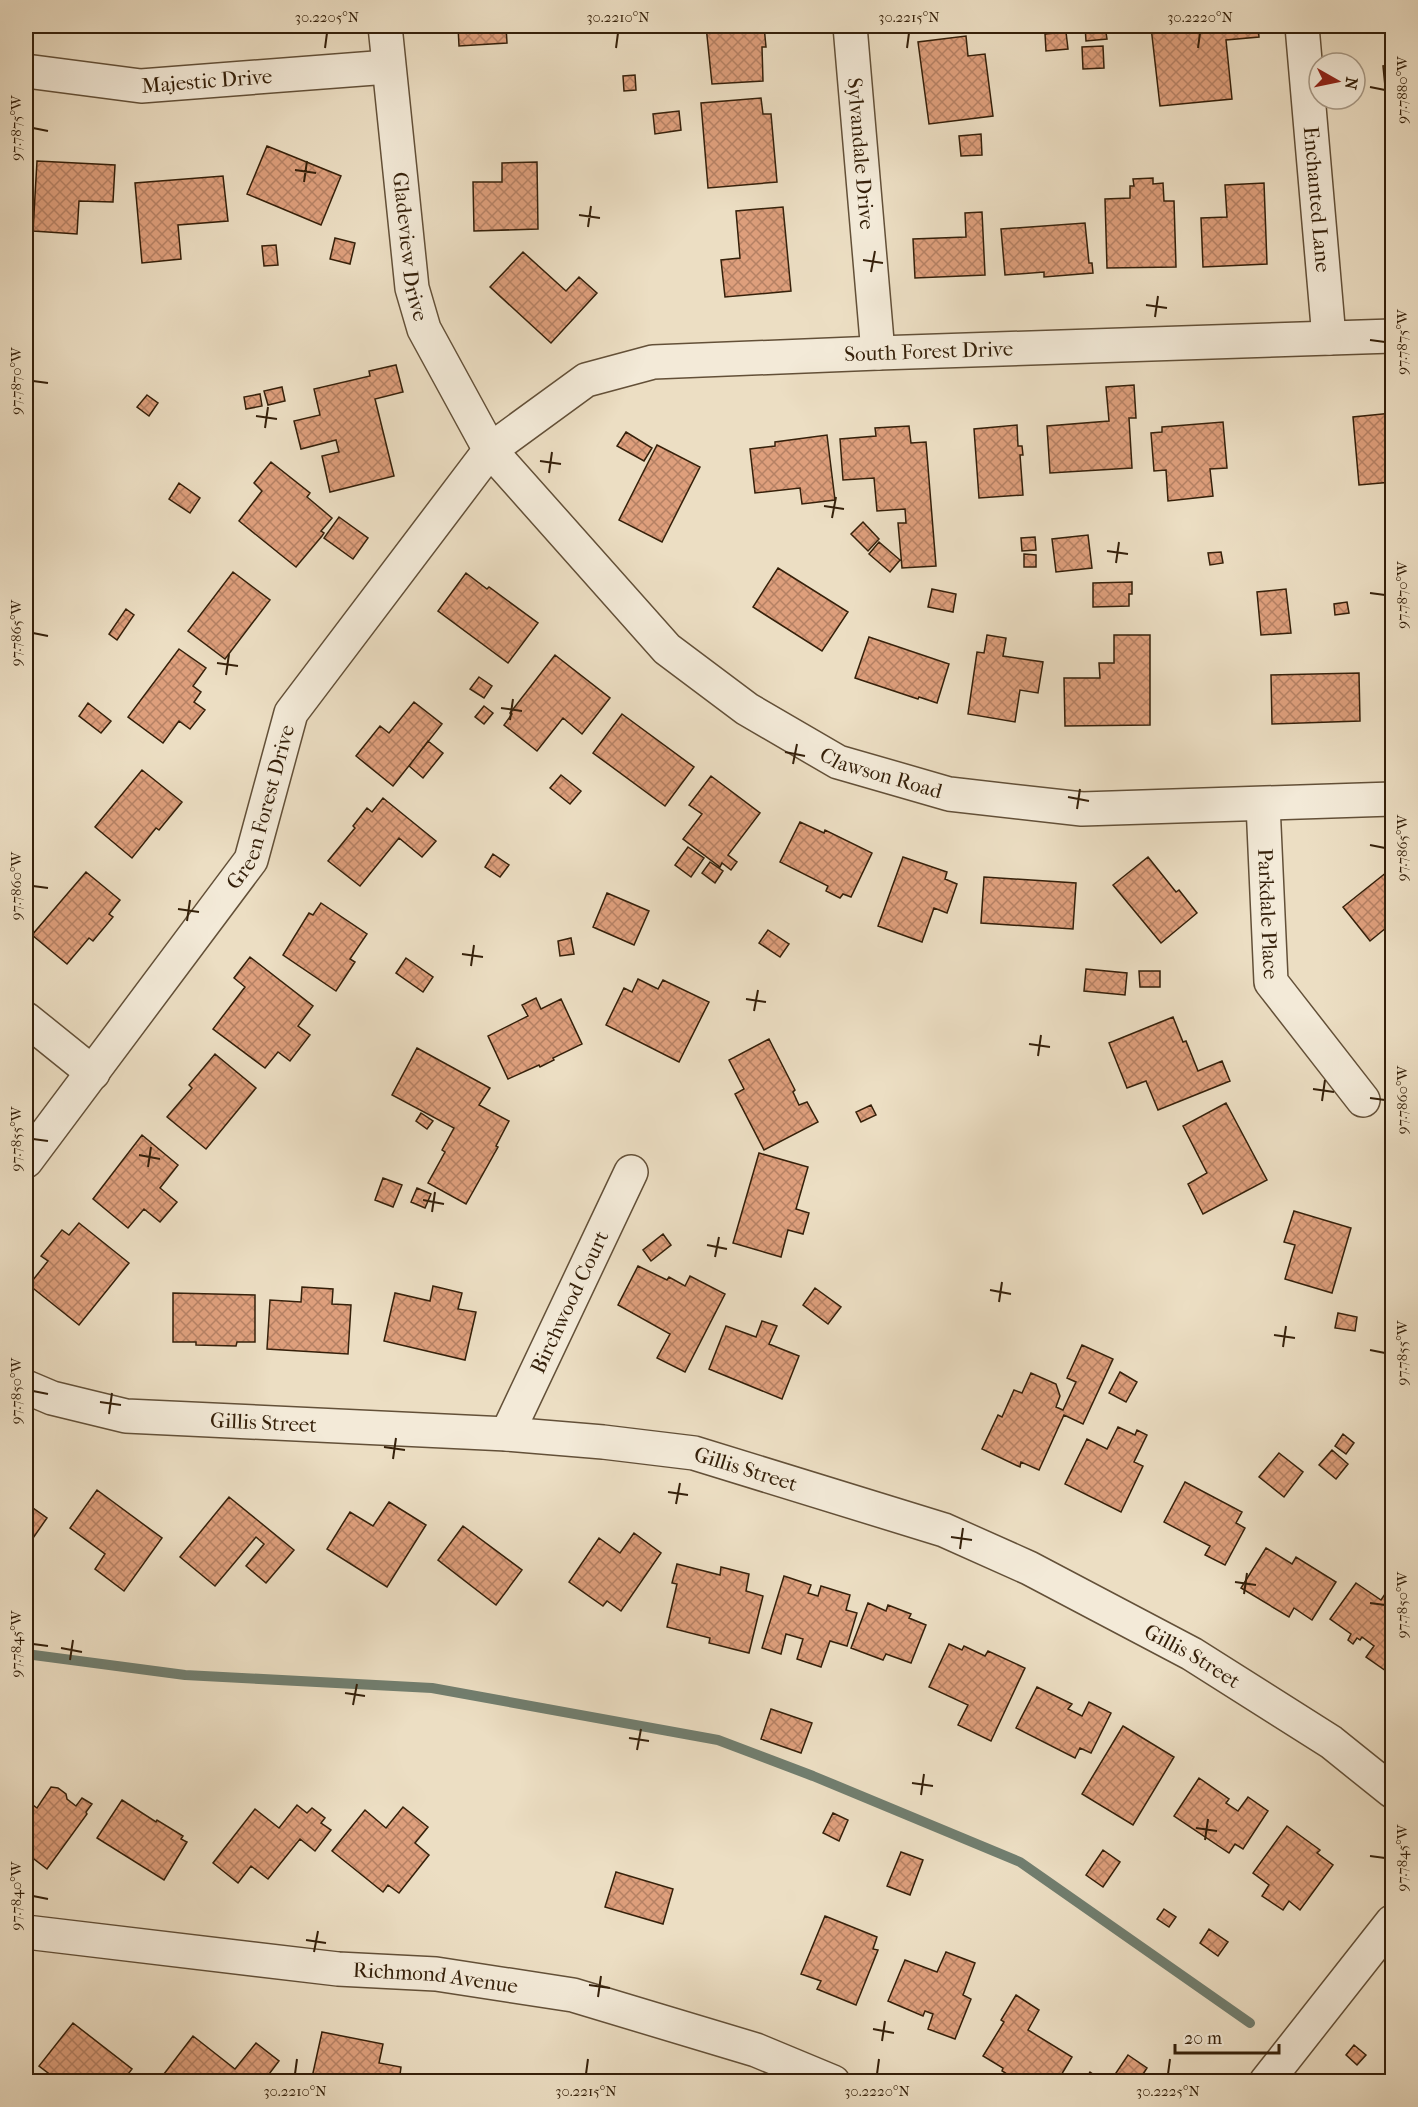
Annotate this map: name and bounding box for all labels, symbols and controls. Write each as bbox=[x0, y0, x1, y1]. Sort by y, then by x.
text: 30.2205°N bbox=[295, 8, 360, 26]
text: 30.2210°N bbox=[586, 8, 650, 26]
text: 30.2215°N bbox=[878, 8, 940, 26]
text: 30.2220°N bbox=[1167, 8, 1233, 26]
north arrow bbox=[1307, 51, 1367, 111]
text: 97.7880°W bbox=[1393, 55, 1411, 124]
street label: Majestic Drive bbox=[141, 64, 273, 98]
text: N bbox=[1341, 76, 1362, 92]
street label: Sylvandale Drive bbox=[842, 77, 879, 230]
text: 97.7875°W bbox=[7, 94, 25, 161]
street label: Enchanted Lane bbox=[1299, 125, 1335, 273]
street label: Gladeview Drive bbox=[388, 171, 433, 324]
text: 97.7875°W bbox=[1393, 308, 1411, 375]
street label: South Forest Drive bbox=[844, 337, 1013, 366]
text: 97.7870°W bbox=[7, 346, 25, 415]
text: 97.7870°W bbox=[1393, 560, 1411, 629]
text: 97.7865°W bbox=[7, 598, 25, 666]
street label: Green Forest Drive bbox=[221, 722, 299, 894]
street label: Clawson Road bbox=[816, 742, 945, 804]
text: 97.7865°W bbox=[1393, 813, 1411, 881]
street label: Parkdale Place bbox=[1253, 848, 1283, 980]
text: 97.7860°W bbox=[7, 851, 25, 920]
text: 97.7860°W bbox=[1393, 1065, 1411, 1134]
text: 97.7855°W bbox=[7, 1105, 25, 1171]
street label: Birchwood Court bbox=[525, 1226, 614, 1377]
text: 97.7855°W bbox=[1393, 1319, 1411, 1385]
text: 97.7850°W bbox=[7, 1356, 25, 1424]
street label: Gillis Street bbox=[210, 1408, 318, 1437]
street label: Gillis Street bbox=[691, 1442, 801, 1496]
text: 97.7850°W bbox=[1393, 1570, 1411, 1638]
text: 97.7845°W bbox=[7, 1609, 25, 1677]
street label: Gillis Street bbox=[1140, 1619, 1245, 1694]
text: 97.7845°W bbox=[1393, 1823, 1411, 1891]
text: 97.7840°W bbox=[7, 1860, 25, 1930]
street label: Richmond Avenue bbox=[352, 1958, 520, 1998]
scale bar bbox=[1175, 2017, 1278, 2055]
text: 20 m bbox=[1184, 2028, 1222, 2049]
text: 30.2210°N bbox=[263, 2082, 327, 2100]
text: 30.2215°N bbox=[555, 2082, 617, 2100]
text: 30.2220°N bbox=[844, 2082, 910, 2100]
text: 30.2225°N bbox=[1136, 2082, 1201, 2100]

